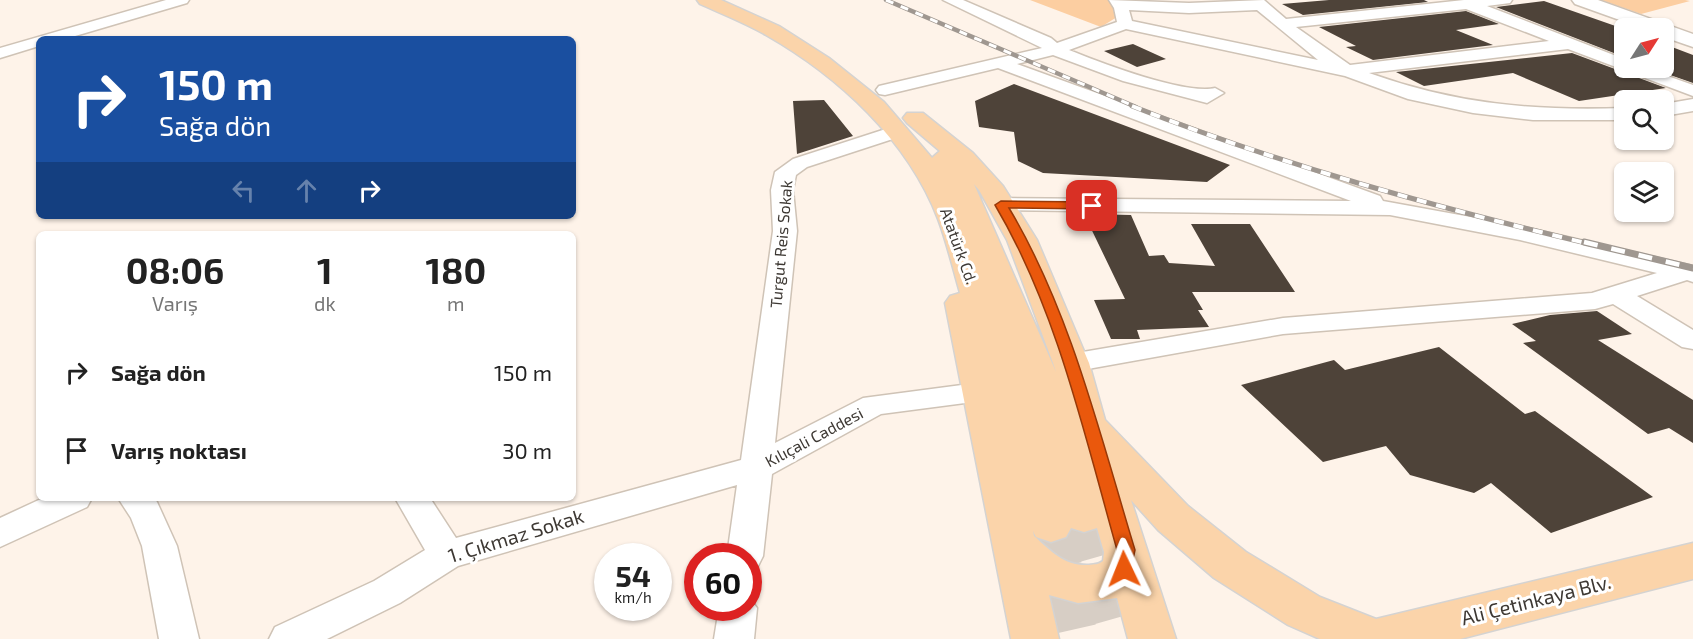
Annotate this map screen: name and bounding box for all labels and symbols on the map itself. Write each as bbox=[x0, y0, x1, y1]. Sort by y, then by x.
north arrow bbox=[1614, 18, 1674, 78]
street label: Turgut Reis Sokak bbox=[765, 179, 796, 309]
pin bbox=[1066, 180, 1117, 231]
street label: Atatürk Cd. bbox=[937, 205, 982, 287]
street label: Kılıçali Caddesi bbox=[762, 403, 866, 471]
street label: 1. Çıkmaz Sokak bbox=[445, 503, 587, 568]
position arrow bbox=[1092, 537, 1156, 601]
speed limit sign: 60 bbox=[684, 543, 762, 621]
street label: Ali Çetinkaya Blv. bbox=[1458, 569, 1613, 630]

